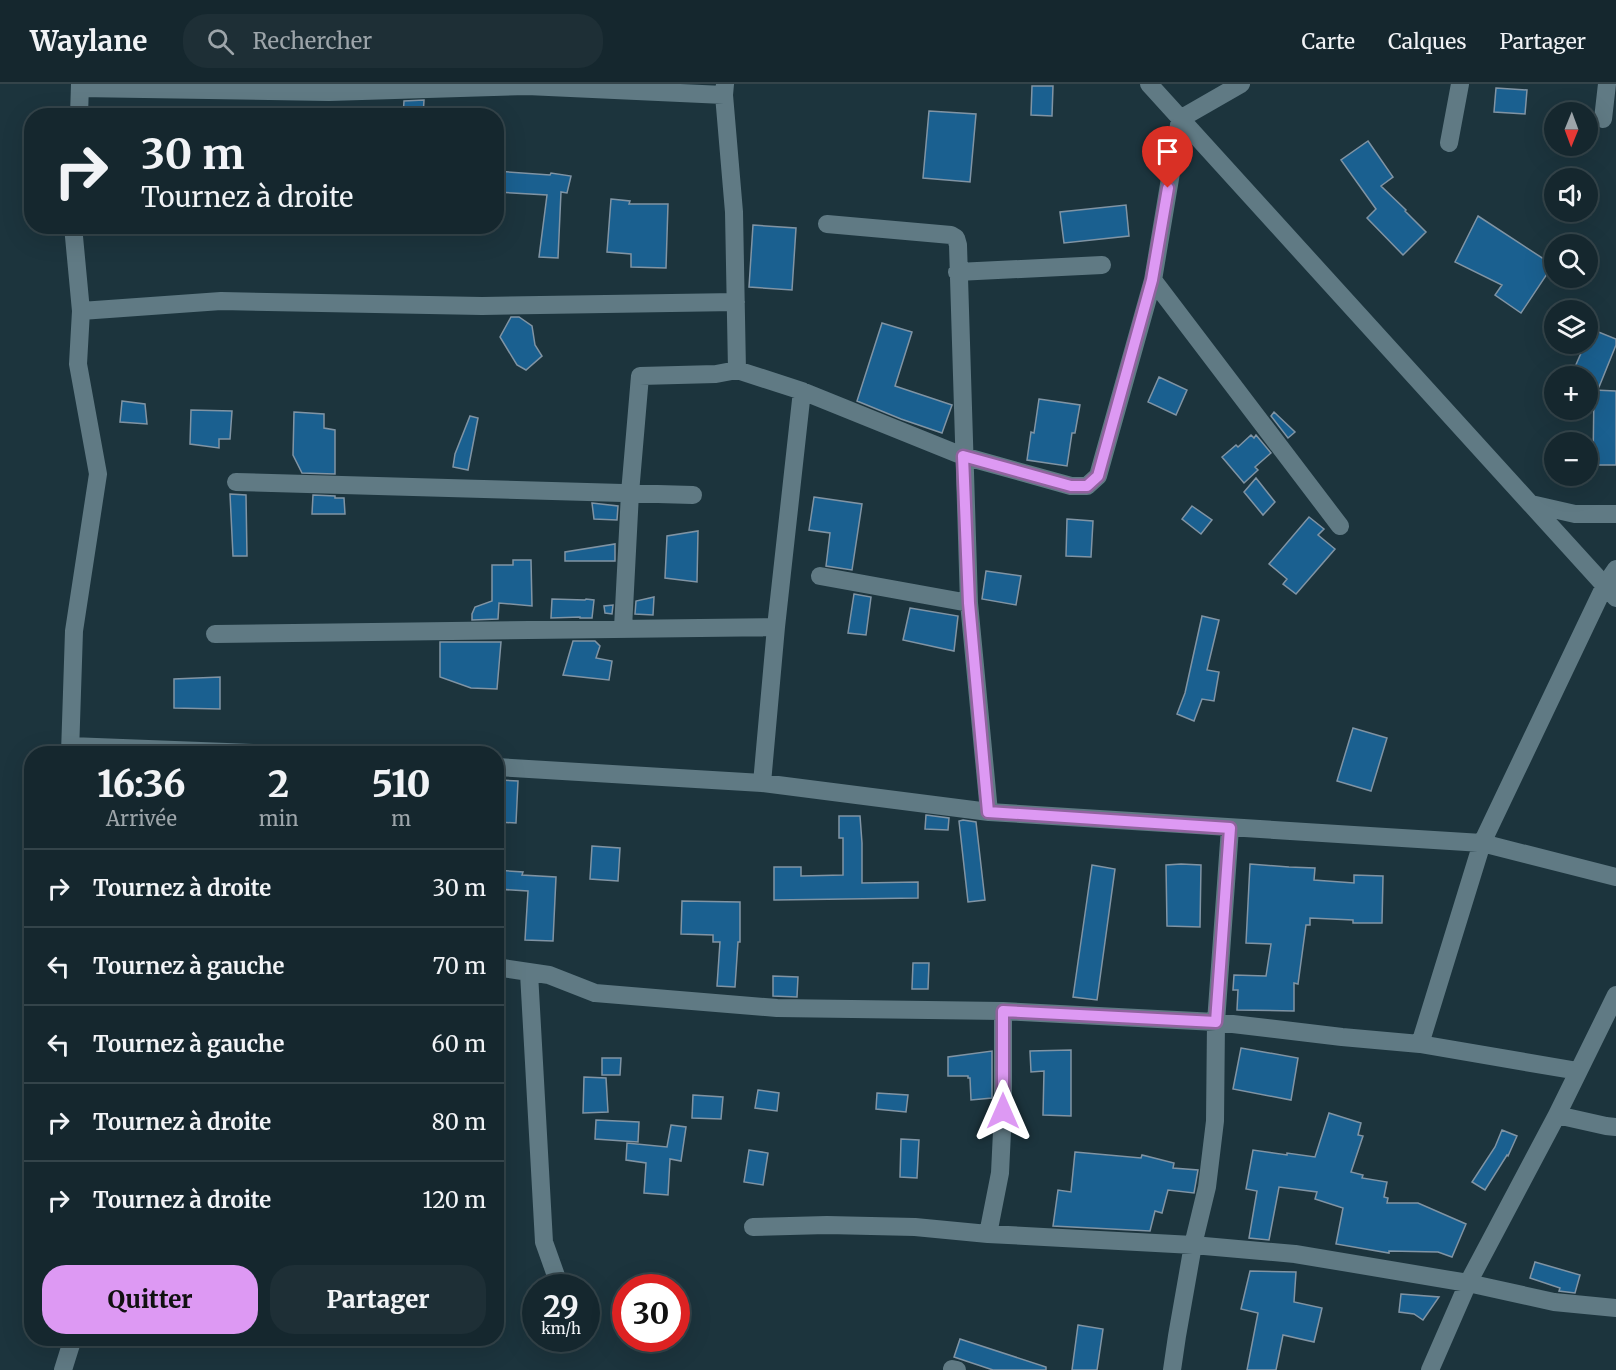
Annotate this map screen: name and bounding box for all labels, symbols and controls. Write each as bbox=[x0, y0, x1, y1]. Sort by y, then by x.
search box bbox=[183, 14, 603, 68]
text: Waylane bbox=[30, 23, 147, 59]
icon: search bbox=[204, 25, 237, 58]
text: Rechercher bbox=[252, 27, 372, 55]
text: Carte bbox=[1302, 28, 1355, 55]
text: Calques bbox=[1388, 28, 1467, 55]
text: Partager bbox=[1500, 28, 1586, 55]
north arrow bbox=[1544, 102, 1598, 156]
map controls bbox=[1544, 102, 1598, 486]
pin bbox=[1142, 126, 1193, 188]
text: 30 m bbox=[141, 128, 245, 180]
icon: right bbox=[42, 132, 120, 210]
icon: arrive bbox=[1151, 135, 1184, 168]
button: sound bbox=[1544, 168, 1598, 222]
text: Tournez à droite bbox=[141, 180, 353, 214]
button: search bbox=[1544, 234, 1598, 288]
button: layers bbox=[1544, 300, 1598, 354]
button: + bbox=[1544, 366, 1598, 420]
button: − bbox=[1544, 432, 1598, 486]
text: 16:36 bbox=[97, 762, 185, 807]
text: 2 bbox=[268, 762, 289, 807]
text: 510 bbox=[372, 762, 431, 807]
text: Arrivée bbox=[106, 806, 177, 831]
text: min bbox=[259, 806, 298, 831]
text: m bbox=[391, 806, 411, 831]
icon: right bbox=[42, 872, 75, 905]
text: Tournez à droite bbox=[93, 874, 271, 902]
text: 30 m bbox=[432, 874, 486, 902]
icon: left bbox=[42, 950, 75, 983]
text: Tournez à gauche bbox=[93, 952, 284, 980]
text: 70 m bbox=[433, 952, 486, 980]
icon: left bbox=[42, 1028, 75, 1061]
text: Tournez à gauche bbox=[93, 1030, 284, 1058]
text: 60 m bbox=[432, 1030, 486, 1058]
position arrow bbox=[971, 1079, 1035, 1143]
icon: right bbox=[42, 1106, 75, 1139]
text: Tournez à droite bbox=[93, 1108, 271, 1136]
text: 80 m bbox=[432, 1108, 486, 1136]
icon: right bbox=[42, 1184, 75, 1217]
text: Tournez à droite bbox=[93, 1186, 271, 1214]
text: 120 m bbox=[422, 1186, 486, 1214]
button: Quitter bbox=[42, 1265, 258, 1334]
button: Partager bbox=[270, 1265, 486, 1334]
speed limit sign: 30 bbox=[612, 1274, 690, 1352]
text: 29 bbox=[543, 1287, 579, 1325]
text: km/h bbox=[541, 1319, 581, 1338]

